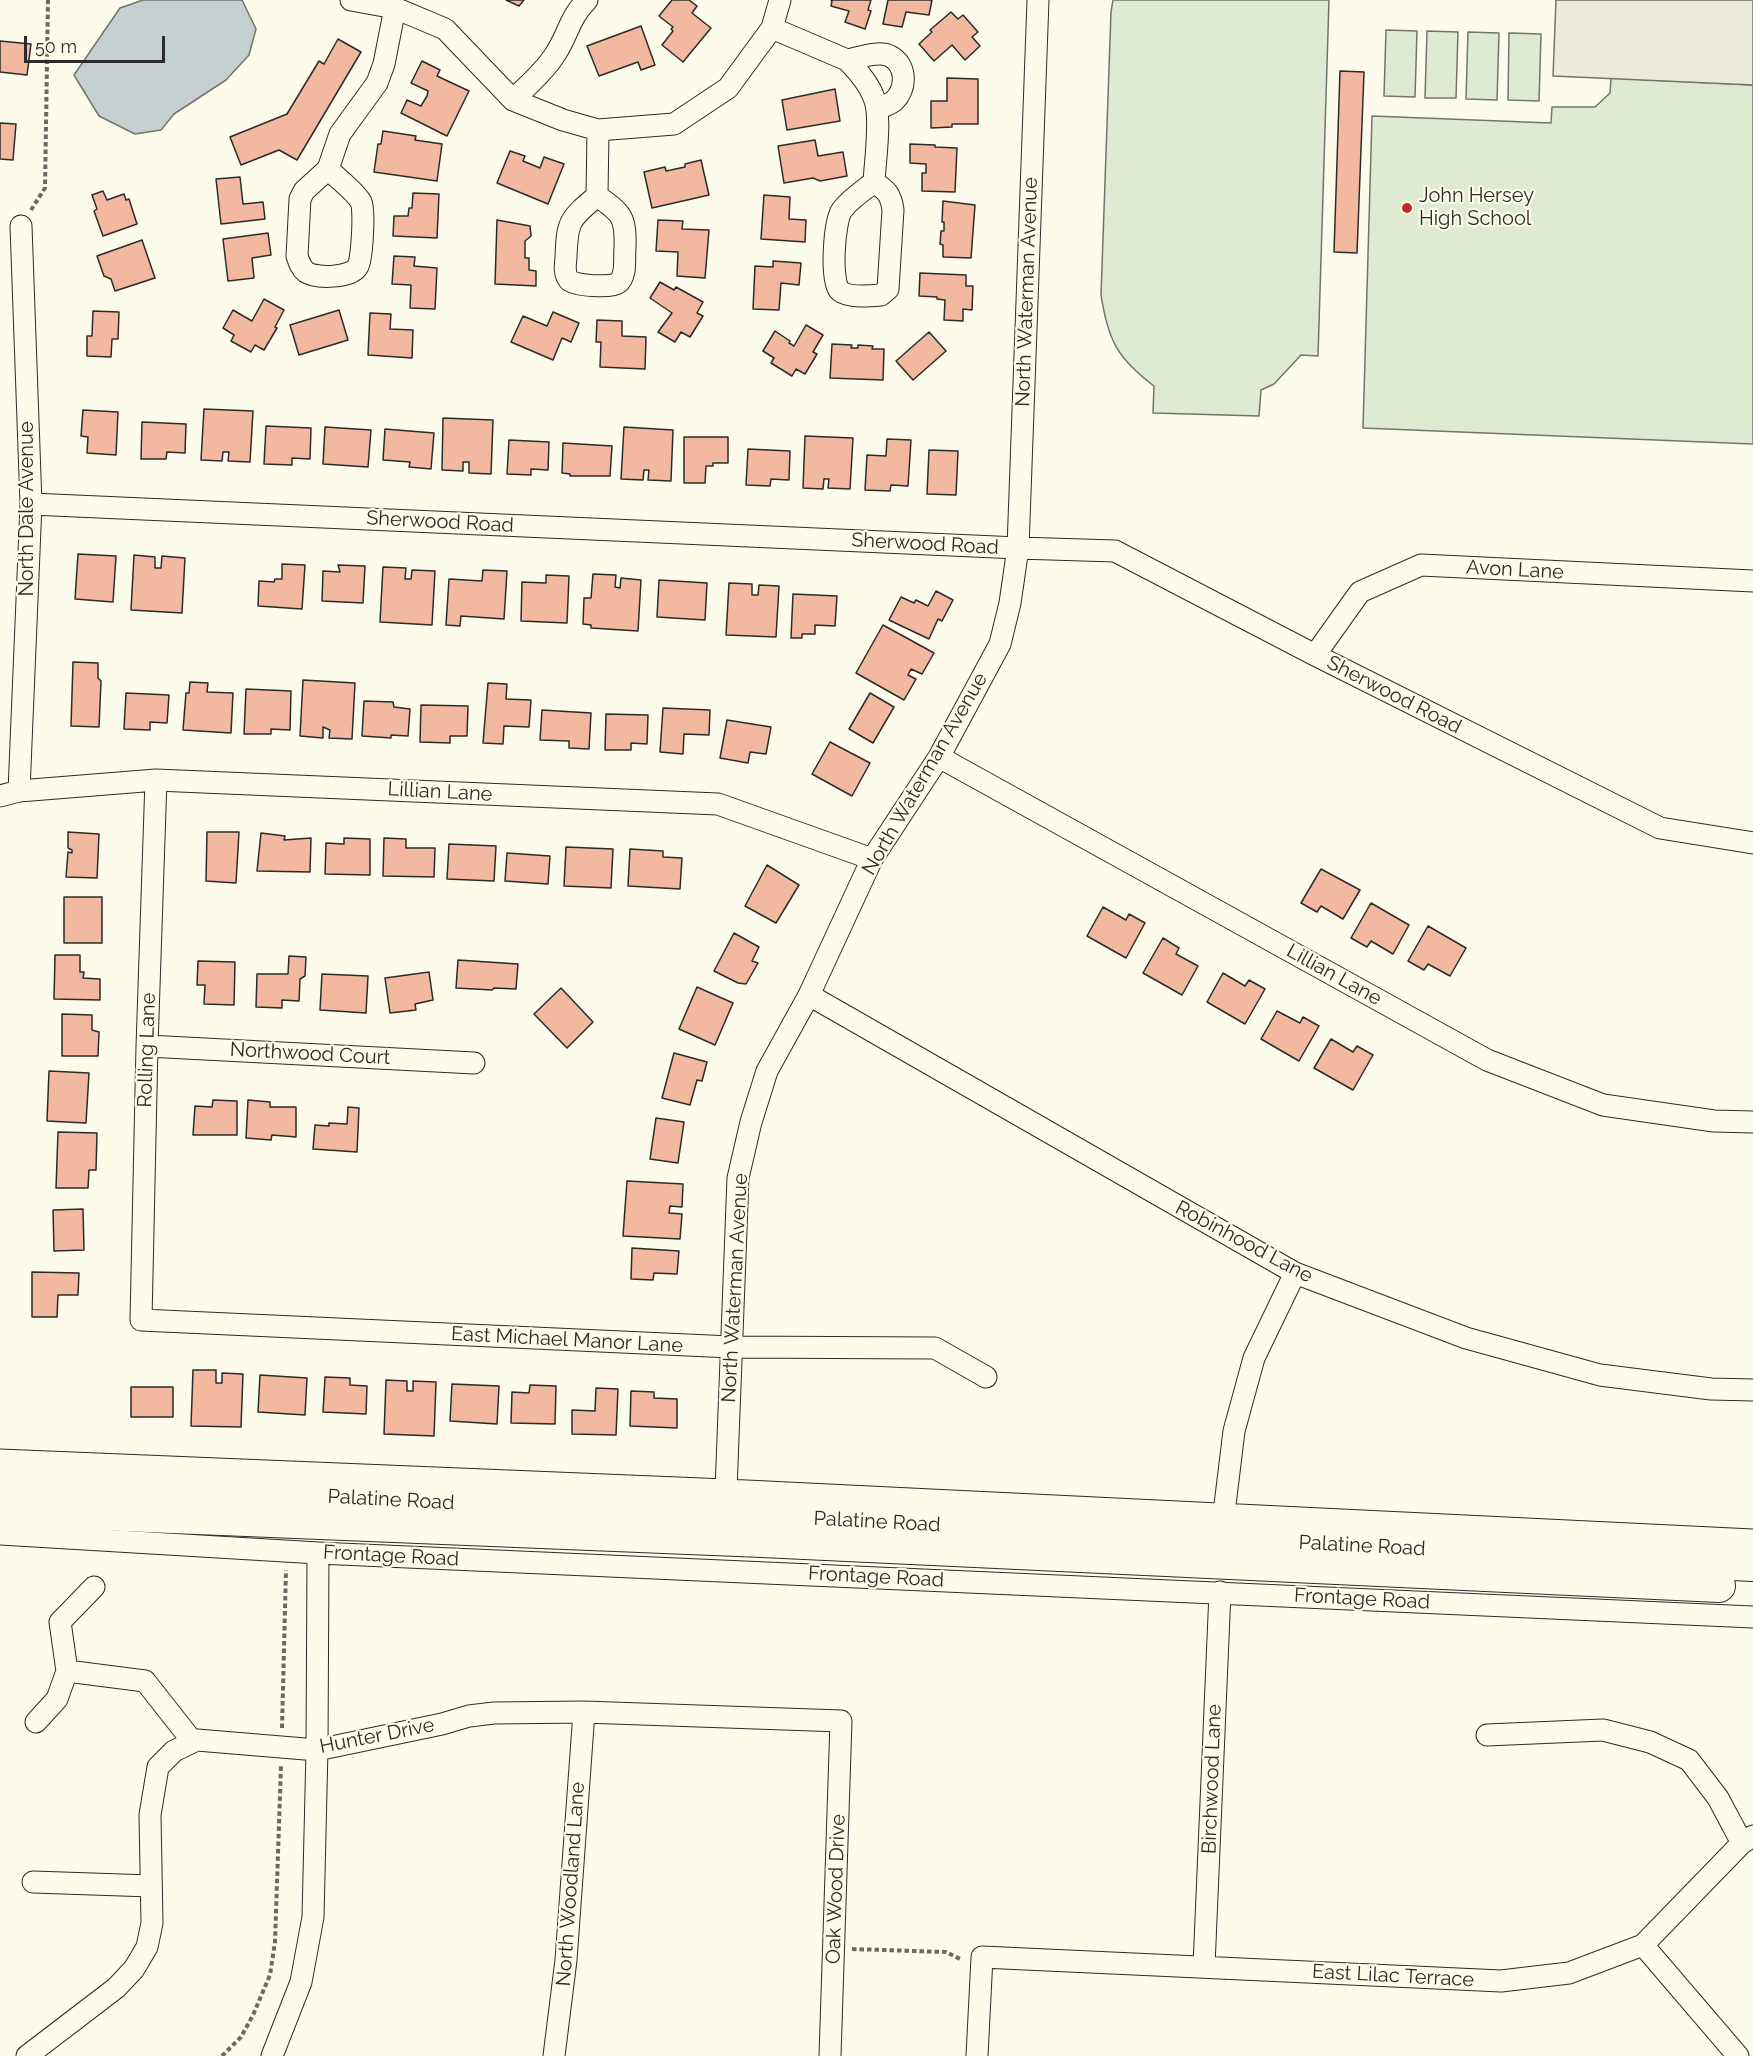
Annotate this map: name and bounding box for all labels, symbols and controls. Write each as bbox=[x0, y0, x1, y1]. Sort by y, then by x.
scale bar bbox=[27, 24, 168, 62]
text: 50 m bbox=[35, 36, 77, 57]
street label: North Waterman Avenue bbox=[1011, 177, 1043, 407]
place label: John Hersey High School bbox=[1419, 184, 1534, 231]
marker: John Hersey High School bbox=[1400, 201, 1414, 215]
street label: North Dale Avenue bbox=[15, 421, 39, 597]
street label: Sherwood Road bbox=[366, 506, 514, 538]
street label: Sherwood Road bbox=[851, 528, 999, 560]
street label: Avon Lane bbox=[1466, 555, 1564, 585]
street label: Sherwood Road bbox=[1323, 651, 1465, 739]
street label: North Waterman Avenue bbox=[857, 668, 993, 880]
street label: Lillian Lane bbox=[387, 777, 493, 807]
street label: Lillian Lane bbox=[1282, 939, 1386, 1011]
street label: Rolling Lane bbox=[133, 992, 161, 1108]
street label: Northwood Court bbox=[229, 1038, 391, 1070]
street label: North Waterman Avenue bbox=[717, 1173, 753, 1403]
street label: Robinhood Lane bbox=[1171, 1196, 1317, 1288]
street label: East Michael Manor Lane bbox=[450, 1322, 684, 1358]
street label: Palatine Road bbox=[327, 1485, 455, 1515]
street label: Palatine Road bbox=[813, 1507, 941, 1537]
street label: Palatine Road bbox=[1298, 1531, 1426, 1561]
street label: Frontage Road bbox=[322, 1540, 460, 1572]
street label: Frontage Road bbox=[807, 1561, 945, 1593]
street label: Frontage Road bbox=[1293, 1583, 1431, 1615]
street label: Birchwood Lane bbox=[1197, 1704, 1227, 1854]
street label: Hunter Drive bbox=[318, 1713, 436, 1759]
street label: North Woodland Lane bbox=[552, 1781, 590, 1987]
street label: Oak Wood Drive bbox=[821, 1814, 851, 1964]
street label: East Lilac Terrace bbox=[1311, 1960, 1475, 1992]

